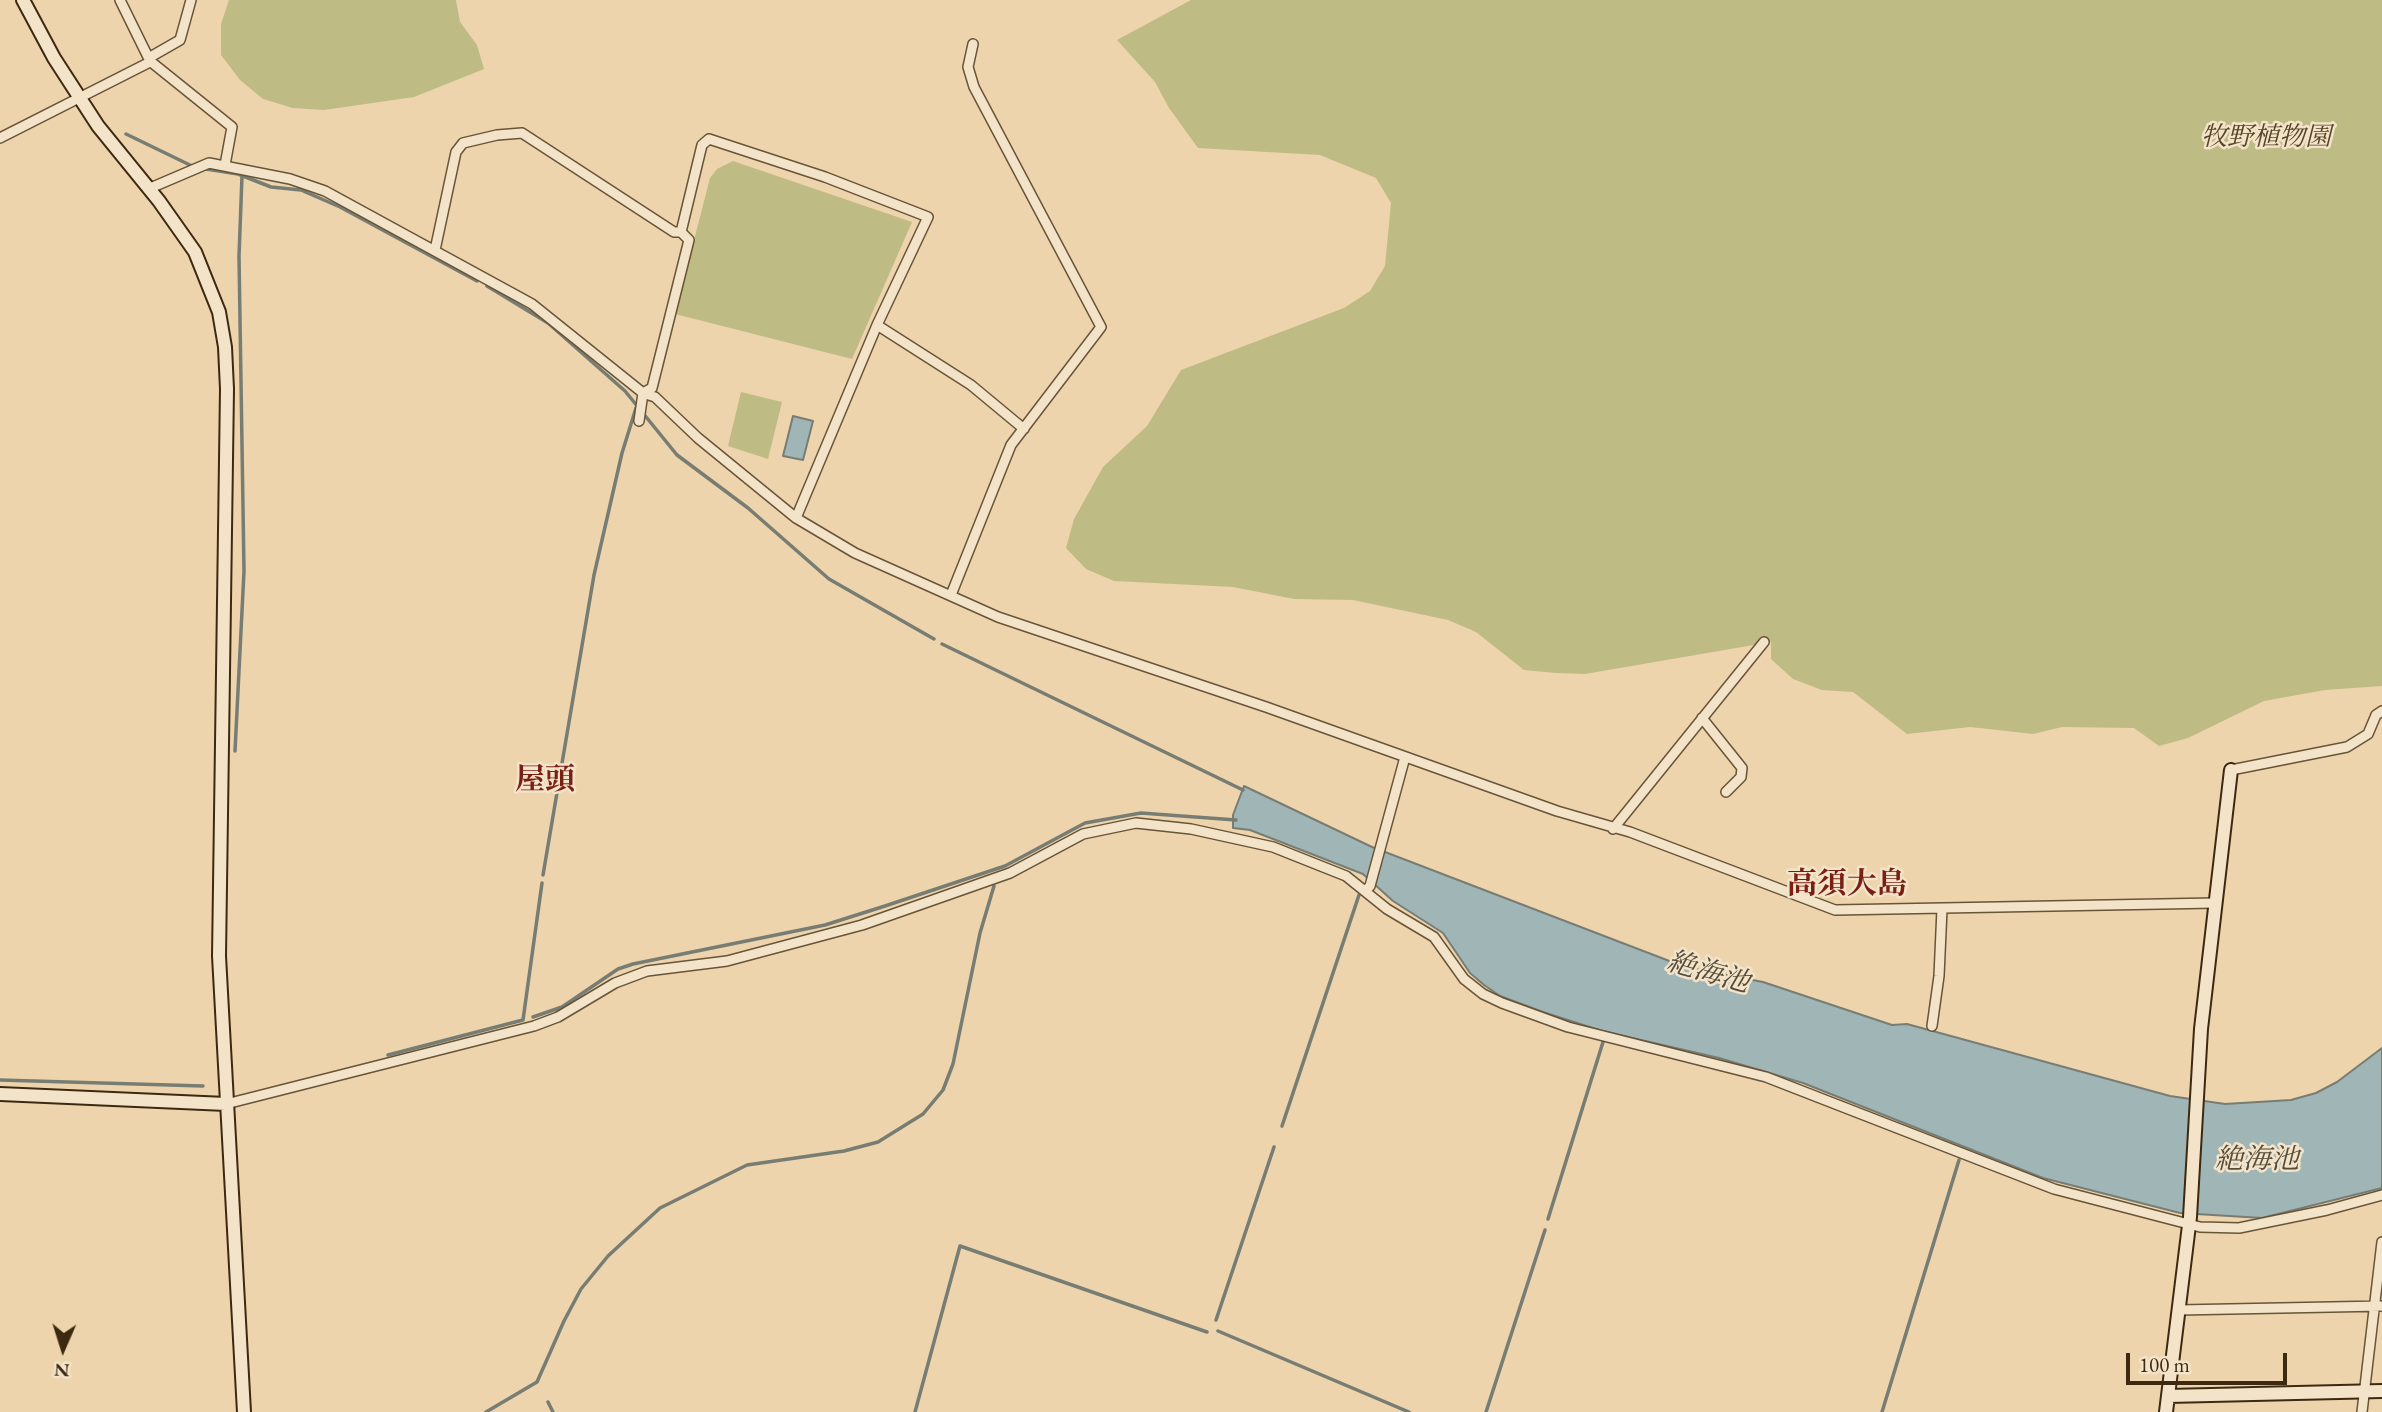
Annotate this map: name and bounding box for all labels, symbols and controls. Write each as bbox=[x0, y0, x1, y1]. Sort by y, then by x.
park label: 牧野植物園 bbox=[2201, 122, 2331, 154]
district label: 屋頭 bbox=[515, 763, 575, 799]
district label: 高須大島 bbox=[1787, 867, 1907, 903]
water label: 絶海池 bbox=[1663, 945, 1753, 1001]
water label: 絶海池 bbox=[2215, 1143, 2299, 1177]
north arrow bbox=[28, 1314, 98, 1384]
scale bar bbox=[2130, 1338, 2291, 1382]
text: 100 m bbox=[2139, 1351, 2190, 1378]
text: N bbox=[54, 1358, 70, 1383]

